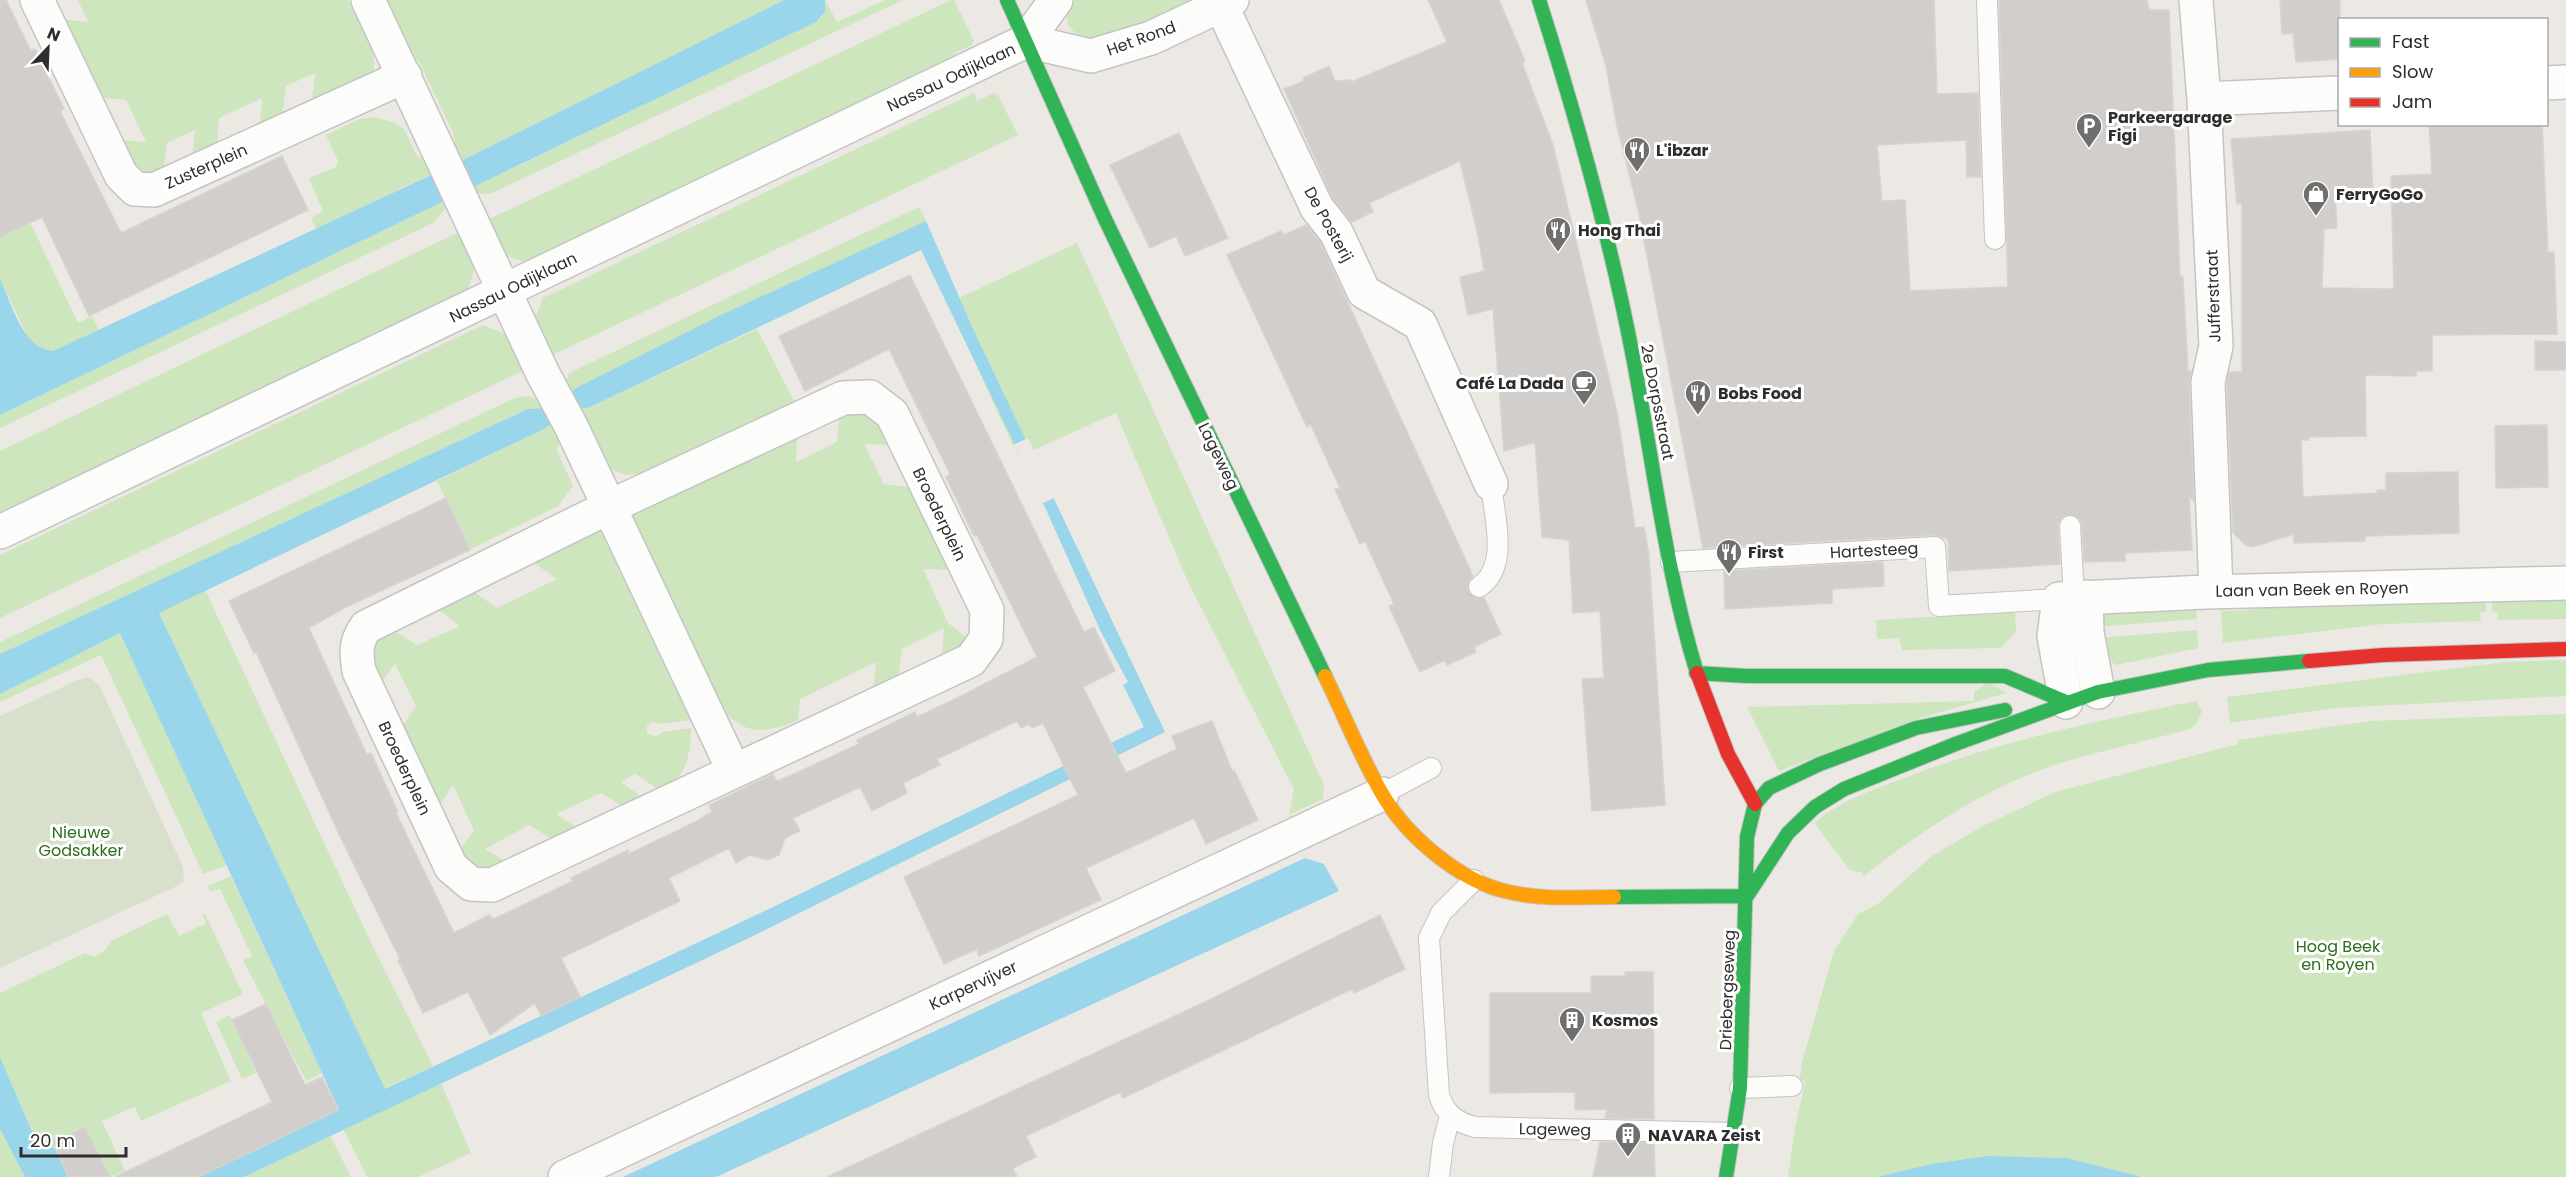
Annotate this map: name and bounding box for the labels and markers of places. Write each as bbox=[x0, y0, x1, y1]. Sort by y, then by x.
place label: Parkeergarage Figi bbox=[2108, 106, 2232, 147]
parking icon: Parkeergarage Figi bbox=[2074, 111, 2104, 149]
restaurant icon: L'ibzar bbox=[1622, 135, 1652, 173]
place label: L'ibzar bbox=[1656, 139, 1709, 162]
shop icon: FerryGoGo bbox=[2301, 179, 2331, 217]
place label: FerryGoGo bbox=[2336, 183, 2423, 206]
restaurant icon: Hong Thai bbox=[1543, 215, 1573, 253]
place label: Hong Thai bbox=[1578, 219, 1661, 242]
cafe icon: Café La Dada bbox=[1569, 368, 1599, 406]
place label: Café La Dada bbox=[1456, 372, 1564, 395]
restaurant icon: Bobs Food bbox=[1683, 378, 1713, 416]
place label: Bobs Food bbox=[1718, 382, 1802, 405]
restaurant icon: First bbox=[1714, 537, 1744, 575]
place label: First bbox=[1748, 541, 1784, 564]
building icon: Kosmos bbox=[1557, 1005, 1587, 1043]
place label: Kosmos bbox=[1592, 1009, 1658, 1032]
building icon: NAVARA Zeist bbox=[1613, 1120, 1643, 1158]
place label: NAVARA Zeist bbox=[1648, 1124, 1760, 1147]

